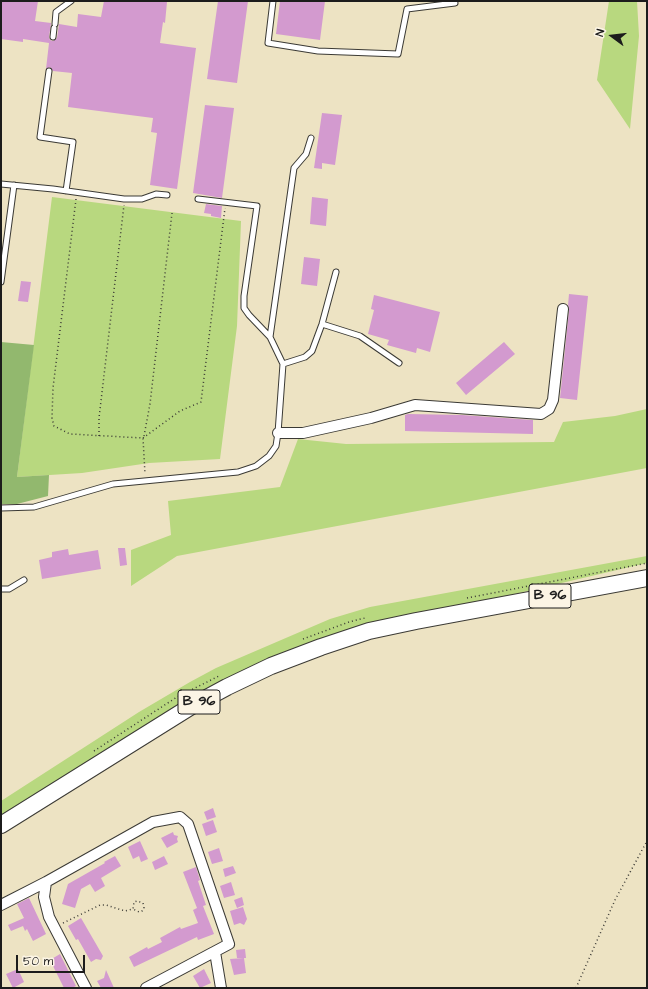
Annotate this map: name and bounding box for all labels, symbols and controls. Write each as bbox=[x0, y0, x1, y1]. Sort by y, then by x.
north arrow bbox=[592, 16, 632, 56]
text: N bbox=[592, 27, 608, 38]
road number: B 96 bbox=[529, 584, 571, 608]
road number: B 96 bbox=[178, 690, 220, 714]
scale bar bbox=[18, 947, 87, 973]
text: 50 m bbox=[23, 953, 53, 970]

